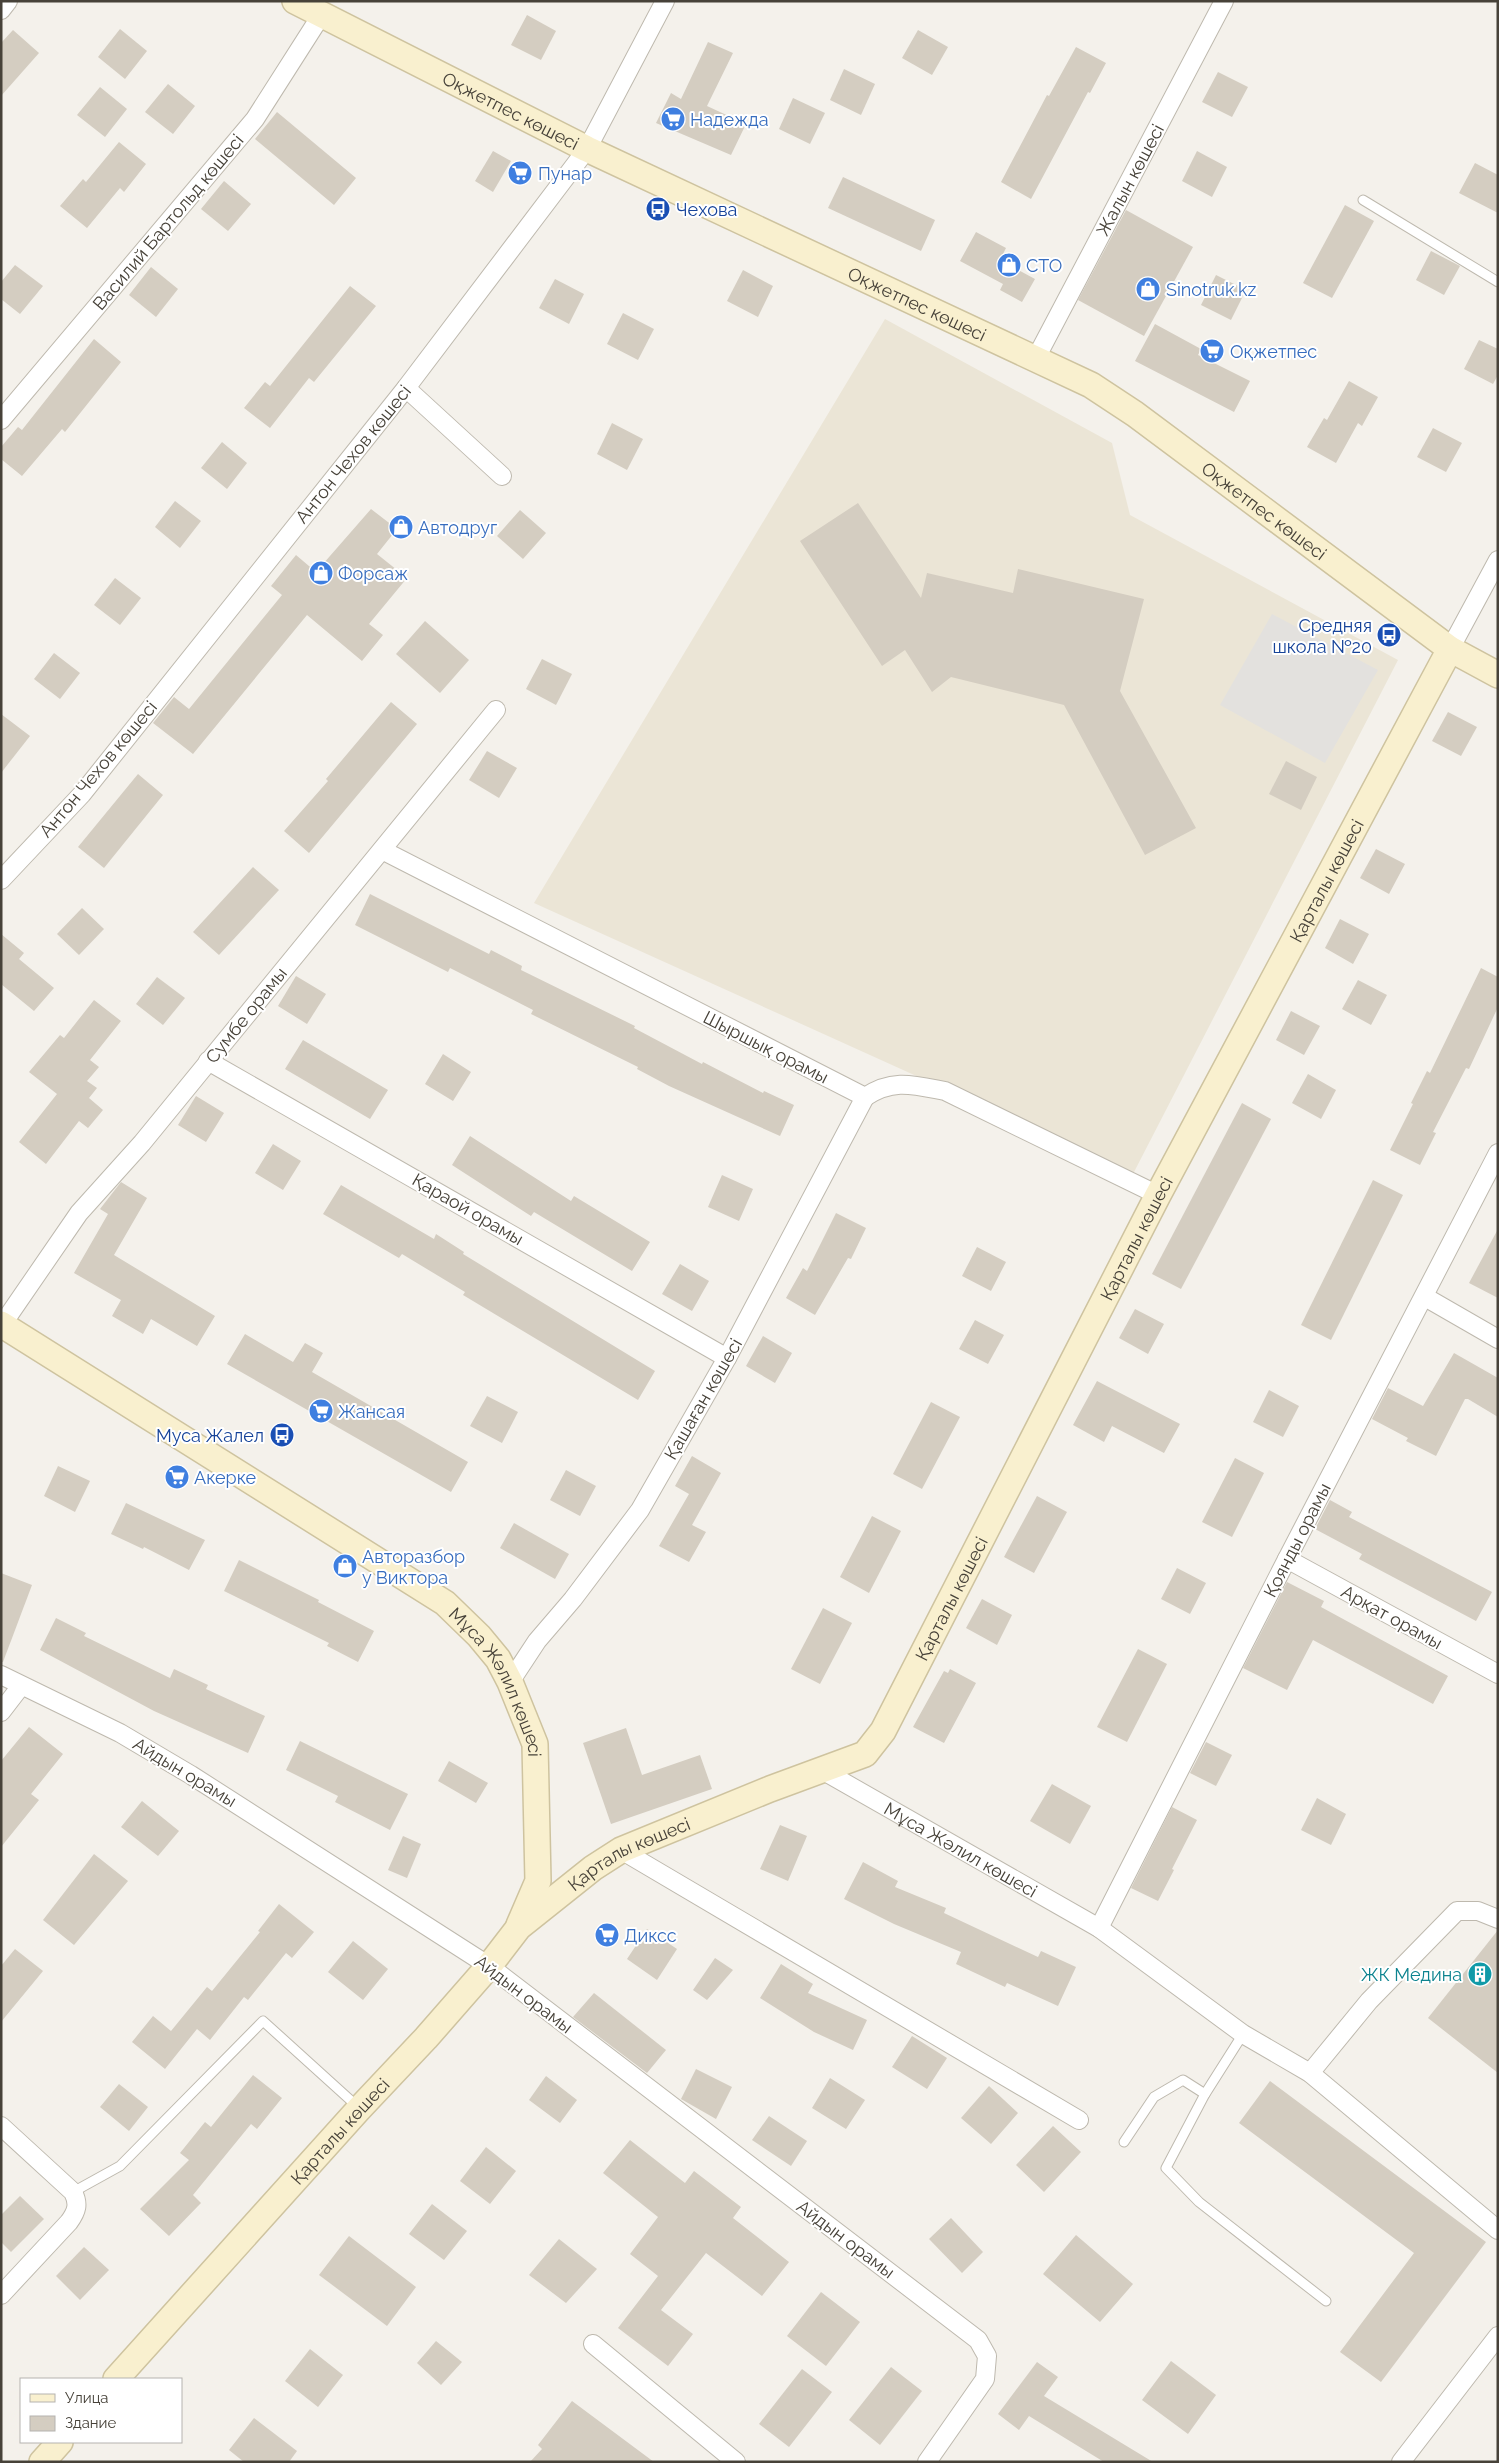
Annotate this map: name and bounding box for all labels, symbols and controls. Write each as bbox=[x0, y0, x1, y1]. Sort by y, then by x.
street label: Оқжетпес көшесі bbox=[439, 67, 583, 154]
supermarket icon: Надежда bbox=[660, 106, 686, 132]
place label: Надежда bbox=[690, 109, 768, 130]
street label: Жалын көшесі bbox=[1092, 121, 1168, 239]
street label: Василий Бартольд көшесі bbox=[88, 130, 248, 314]
supermarket icon: Пунар bbox=[507, 160, 533, 186]
place label: Пунар bbox=[538, 163, 592, 184]
bus stop icon: Чехова bbox=[645, 196, 671, 222]
place label: Чехова bbox=[676, 199, 737, 220]
shop icon: СТО bbox=[996, 252, 1022, 278]
place label: СТО bbox=[1026, 255, 1062, 276]
street label: Оқжетпес көшесі bbox=[845, 262, 990, 345]
shop icon: Sinotruk.kz bbox=[1135, 276, 1161, 302]
place label: Sinotruk.kz bbox=[1166, 279, 1256, 300]
supermarket icon: Оқжетпес bbox=[1199, 338, 1225, 364]
place label: Оқжетпес bbox=[1230, 341, 1317, 362]
street label: Антон Чехов көшесі bbox=[291, 381, 415, 527]
street label: Оқжетпес көшесі bbox=[1198, 457, 1331, 564]
shop icon: Автодруг bbox=[388, 514, 414, 540]
place label: Автодруг bbox=[418, 517, 497, 538]
shop icon: Форсаж bbox=[308, 560, 334, 586]
place label: Форсаж bbox=[338, 563, 408, 584]
place label: Средняя школа №20 bbox=[1272, 615, 1372, 657]
bus stop icon: Средняя школа №20 bbox=[1376, 622, 1402, 648]
street label: Антон Чехов көшесі bbox=[35, 697, 161, 841]
street label: Қарталы көшесі bbox=[1285, 816, 1367, 946]
street label: Сумбе орамы bbox=[201, 963, 291, 1067]
street label: Шыршық орамы bbox=[700, 1006, 832, 1088]
street label: Қараой орамы bbox=[409, 1169, 527, 1249]
street label: Қарталы көшесі bbox=[1095, 1173, 1176, 1304]
street label: Қашаған көшесі bbox=[660, 1335, 746, 1463]
supermarket icon: Жансая bbox=[308, 1398, 334, 1424]
place label: Жансая bbox=[338, 1401, 405, 1422]
bus stop icon: Муса Жалел bbox=[269, 1422, 295, 1448]
place label: Муса Жалел bbox=[156, 1425, 264, 1446]
supermarket icon: Акерке bbox=[164, 1464, 190, 1490]
place label: Акерке bbox=[194, 1467, 257, 1488]
street label: Қоянды орамы bbox=[1259, 1479, 1335, 1601]
street label: Қарталы көшесі bbox=[911, 1533, 991, 1664]
place label: Авторазбор у Виктора bbox=[362, 1546, 465, 1588]
shop icon: Авторазбор у Виктора bbox=[332, 1553, 358, 1579]
street label: Арқат орамы bbox=[1338, 1581, 1446, 1653]
street label: Мұса Жәлил көшесі bbox=[445, 1603, 546, 1757]
street label: Айдын орамы bbox=[129, 1733, 241, 1811]
street label: Мұса Жәлил көшесі bbox=[881, 1797, 1041, 1901]
street label: Қарталы көшесі bbox=[563, 1812, 693, 1895]
supermarket icon: Диксс bbox=[594, 1922, 620, 1948]
place label: Диксс bbox=[624, 1925, 677, 1946]
street label: Айдын орамы bbox=[471, 1950, 577, 2038]
building icon: ЖК Медина bbox=[1467, 1961, 1493, 1987]
place label: ЖК Медина bbox=[1361, 1964, 1462, 1985]
street label: Қарталы көшесі bbox=[286, 2074, 393, 2188]
street label: Айдын орамы bbox=[793, 2195, 899, 2283]
legend bbox=[20, 2378, 182, 2443]
text: Улица bbox=[65, 2389, 109, 2407]
text: Здание bbox=[65, 2414, 117, 2432]

